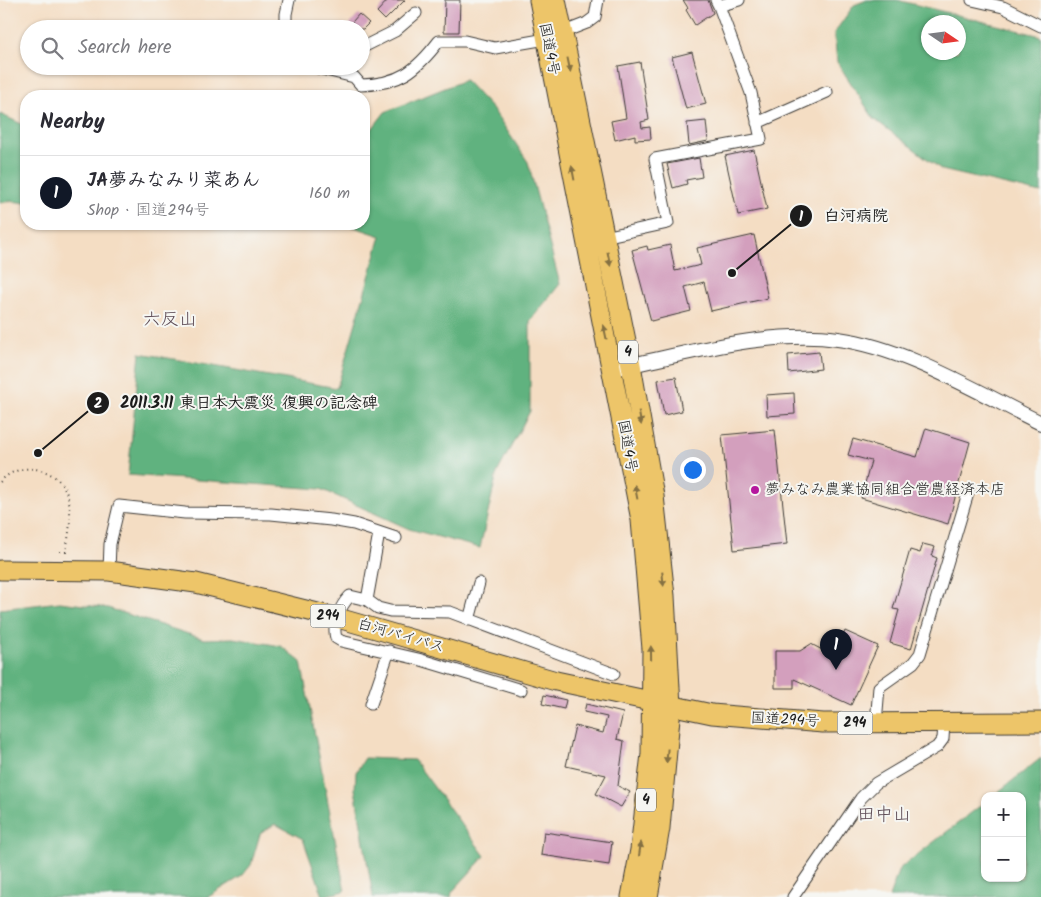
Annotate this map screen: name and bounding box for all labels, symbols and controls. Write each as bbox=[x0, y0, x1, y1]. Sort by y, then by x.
north arrow bbox=[921, 15, 966, 60]
search box bbox=[20, 20, 370, 75]
street label: 国道4号 bbox=[532, 21, 566, 77]
text: Search here bbox=[78, 33, 172, 63]
icon: search bbox=[38, 34, 66, 62]
one-way arrow bbox=[565, 57, 573, 73]
text: Nearby bbox=[40, 106, 105, 139]
one-way arrow bbox=[569, 165, 577, 181]
text: JA夢みなみり菜あん bbox=[87, 166, 260, 196]
text: 1 bbox=[54, 181, 58, 206]
text: 160 m bbox=[309, 181, 350, 206]
text: Shop · 国道294号 bbox=[87, 198, 210, 223]
callout: 白河病院 bbox=[789, 200, 898, 231]
text: 白河病院 bbox=[824, 204, 888, 229]
text: 1 bbox=[799, 205, 804, 229]
one-way arrow bbox=[605, 251, 613, 267]
district label: 六反山 bbox=[143, 306, 197, 335]
one-way arrow bbox=[601, 325, 609, 340]
road number: 4 bbox=[618, 341, 638, 364]
callout: 2011.3.11 東日本大震災 復興の記念碑 bbox=[85, 387, 388, 418]
text: 2011.3.11 東日本大震災 復興の記念碑 bbox=[120, 391, 378, 416]
text: 2 bbox=[94, 392, 103, 416]
one-way arrow bbox=[636, 410, 644, 426]
street label: 国道4号 bbox=[611, 418, 643, 474]
your location bbox=[680, 457, 706, 483]
place label: 夢みなみ農業協同組合営農経済本店 bbox=[765, 478, 1005, 502]
one-way arrow bbox=[632, 484, 640, 499]
marker: 夢みなみ農業協同組合営農経済本店 bbox=[749, 484, 761, 496]
one-way arrow bbox=[659, 571, 667, 587]
road number: 294 bbox=[310, 604, 346, 628]
street label: 白河バイパス bbox=[355, 612, 447, 660]
pin: 1 bbox=[820, 629, 852, 670]
one-way arrow bbox=[647, 645, 655, 661]
street label: 国道294号 bbox=[750, 706, 820, 734]
road number: 294 bbox=[838, 711, 872, 734]
one-way arrow bbox=[662, 748, 670, 764]
road number: 4 bbox=[636, 788, 656, 812]
map controls bbox=[981, 792, 1026, 882]
button: + bbox=[981, 792, 1026, 837]
district label: 田中山 bbox=[857, 801, 911, 830]
button: − bbox=[981, 837, 1026, 882]
one-way arrow bbox=[636, 841, 644, 857]

